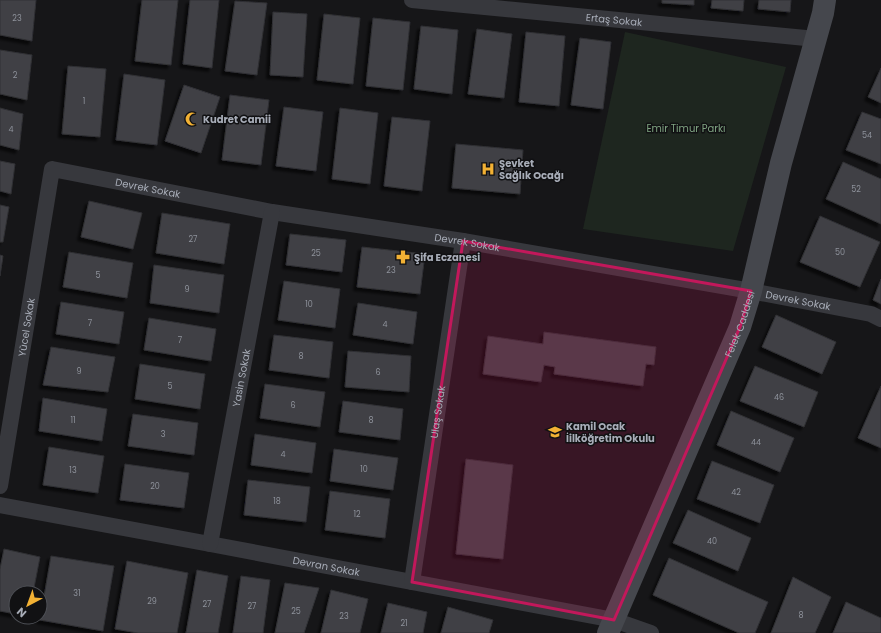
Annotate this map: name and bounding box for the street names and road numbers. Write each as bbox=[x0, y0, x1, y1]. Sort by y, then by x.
street label: Ertaş Sokak bbox=[585, 10, 644, 30]
street label: Devrek Sokak bbox=[114, 175, 183, 202]
street label: Devrek Sokak bbox=[434, 230, 502, 255]
street label: Devrek Sokak bbox=[764, 287, 833, 314]
street label: Felek Caddesi bbox=[721, 289, 759, 360]
street label: Yücel Sokak bbox=[14, 296, 39, 358]
street label: Yasin Sokak bbox=[229, 347, 254, 408]
street label: Ulaş Sokak bbox=[427, 384, 449, 439]
street label: Devran Sokak bbox=[292, 553, 362, 580]

